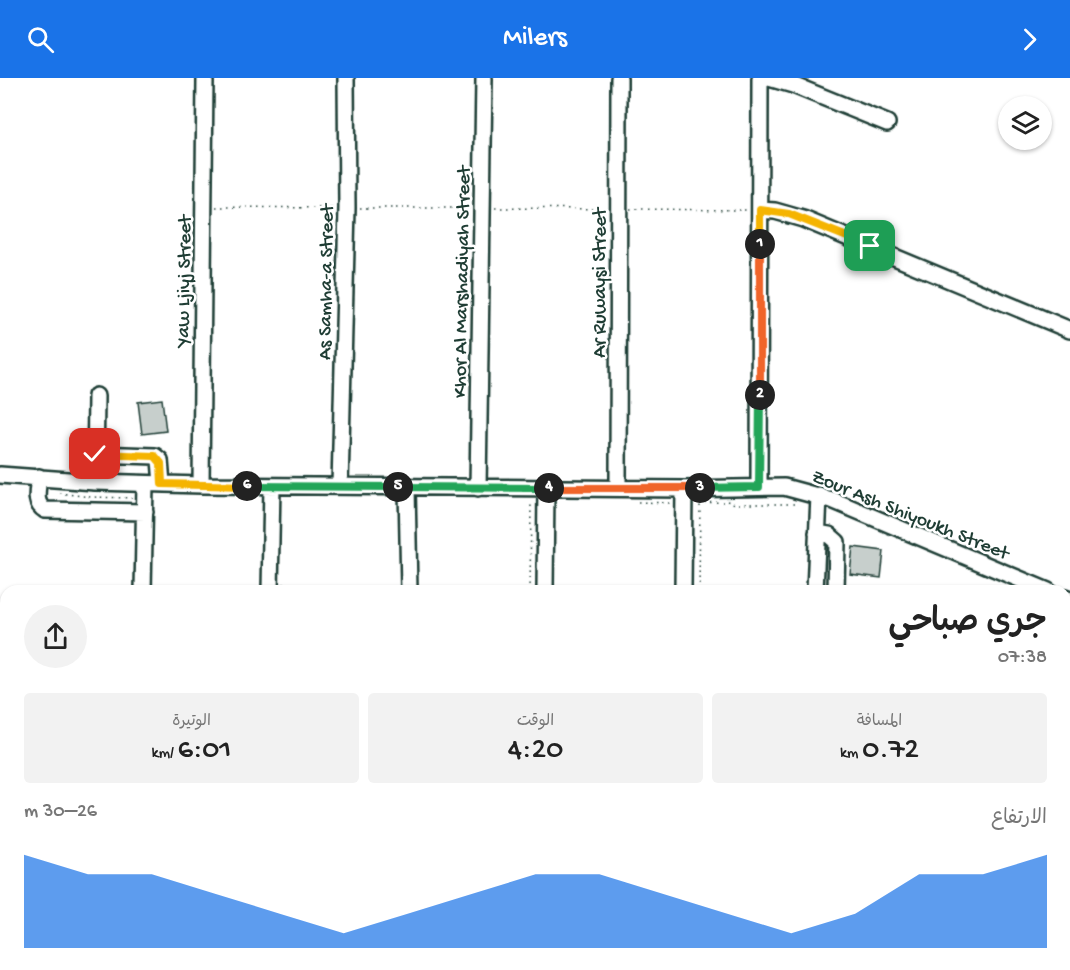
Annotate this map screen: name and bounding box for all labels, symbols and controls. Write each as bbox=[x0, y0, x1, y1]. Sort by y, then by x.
icon: search bbox=[24, 23, 57, 56]
text: Milers bbox=[503, 23, 567, 55]
icon: forward bbox=[1013, 23, 1046, 56]
map controls bbox=[998, 96, 1052, 150]
button: layers bbox=[998, 96, 1052, 150]
street label: Khor Al Marshadiyah Street bbox=[450, 164, 477, 398]
street label: As Samha-a Street bbox=[315, 202, 340, 360]
street label: Ar Ruwaysi Street bbox=[590, 206, 613, 358]
street label: Yaw Ljiyj Street bbox=[173, 213, 198, 349]
pin bbox=[844, 220, 895, 271]
pin: 1 bbox=[745, 229, 775, 259]
icon: arrive bbox=[853, 229, 886, 262]
text: 1 bbox=[757, 234, 763, 253]
pin: 2 bbox=[745, 380, 775, 410]
text: 2 bbox=[756, 385, 764, 404]
pin bbox=[69, 428, 120, 479]
icon: check bbox=[78, 437, 111, 470]
street label: Zour Ash Shiyoukh Street bbox=[808, 466, 1013, 567]
pin: 6 bbox=[232, 471, 262, 501]
pin: 5 bbox=[383, 472, 413, 502]
pin: 4 bbox=[534, 473, 564, 503]
pin: 3 bbox=[685, 473, 715, 503]
text: 6 bbox=[243, 476, 251, 495]
text: 5 bbox=[394, 477, 402, 496]
text: 4 bbox=[545, 478, 553, 497]
text: 3 bbox=[696, 478, 704, 497]
button: share bbox=[24, 605, 87, 668]
text: جري صباحي bbox=[888, 605, 1047, 643]
text: 07:38 bbox=[998, 647, 1047, 670]
text: الوتيرة bbox=[172, 713, 211, 732]
text: الوقت bbox=[517, 713, 554, 732]
text: المسافة bbox=[857, 713, 902, 732]
text: 6:01 bbox=[178, 734, 231, 769]
text: 4:20 bbox=[508, 734, 563, 769]
text: 0.72 bbox=[862, 734, 919, 769]
text: /km bbox=[152, 745, 178, 764]
text: km bbox=[840, 745, 862, 764]
text: 26–30 m bbox=[24, 801, 97, 824]
text: الارتفاع bbox=[991, 808, 1047, 831]

